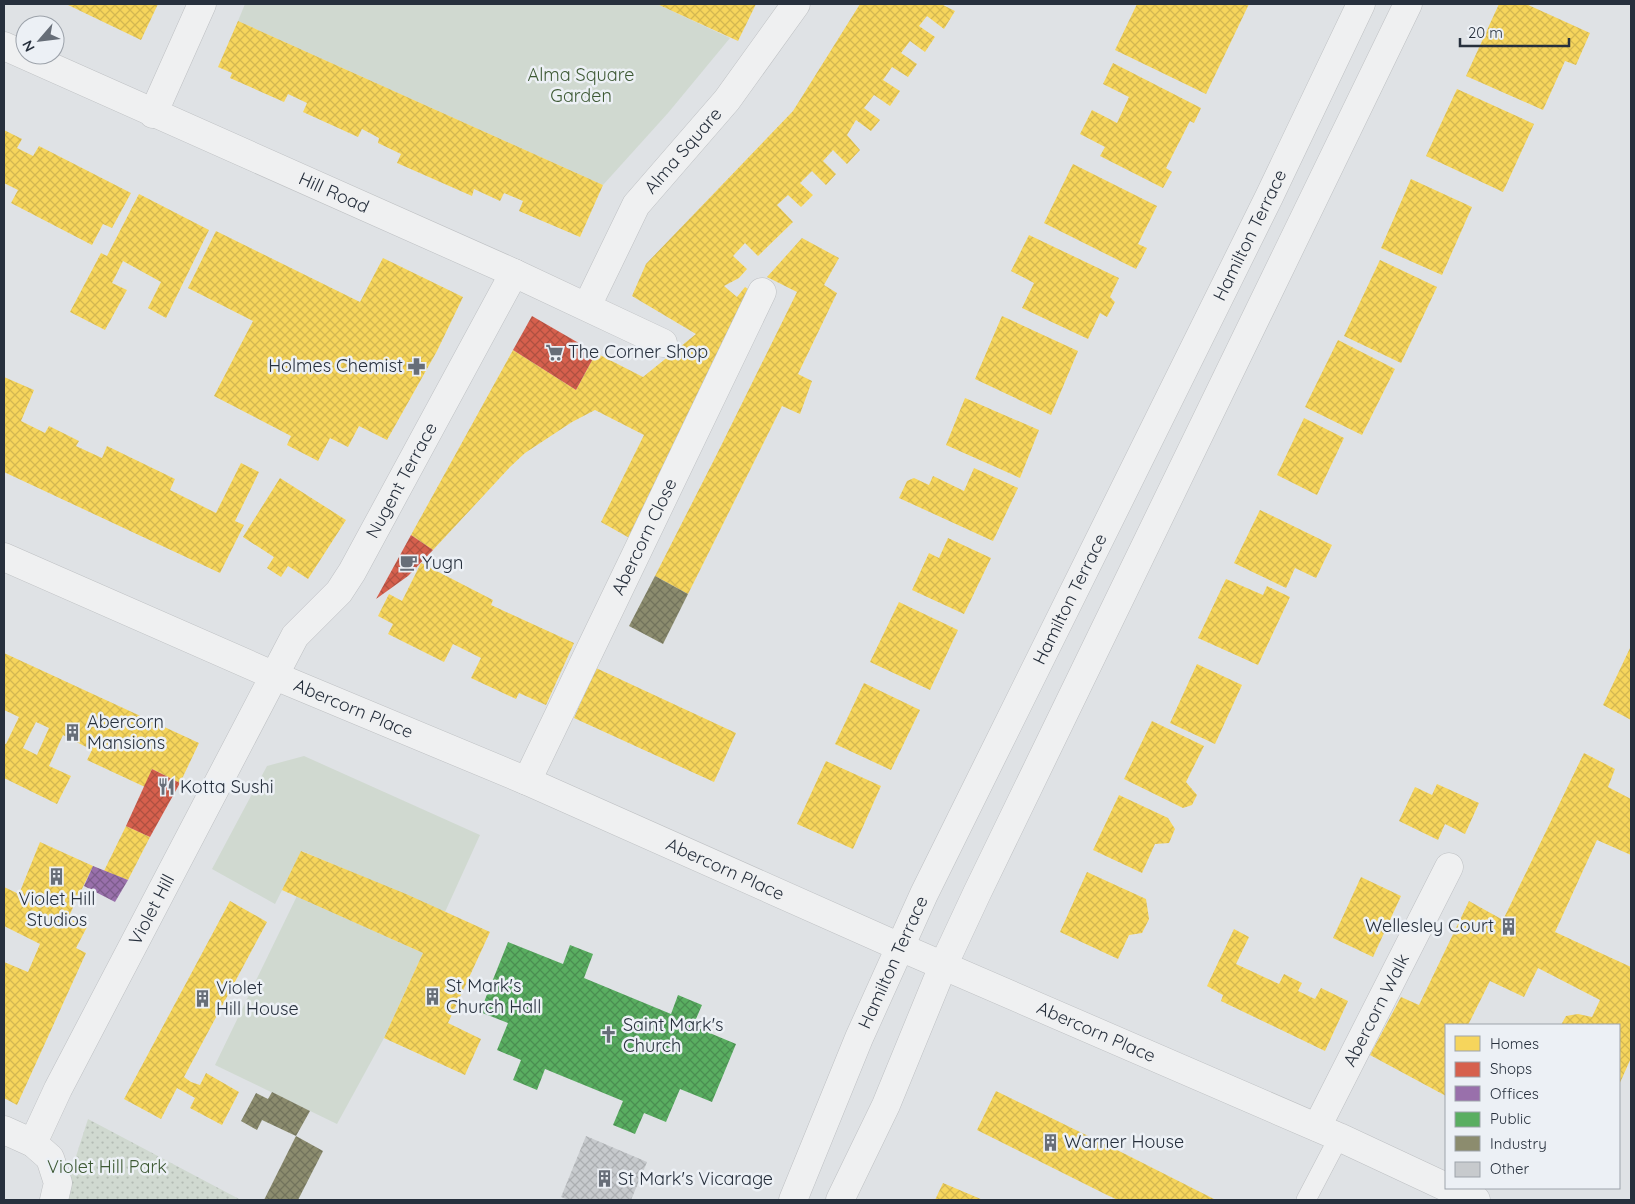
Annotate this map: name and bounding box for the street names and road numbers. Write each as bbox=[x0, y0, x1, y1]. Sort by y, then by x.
street label: Alma Square bbox=[639, 102, 726, 198]
street label: Hamilton Terrace bbox=[1208, 166, 1291, 304]
street label: Hill Road bbox=[295, 167, 373, 218]
street label: Nugent Terrace bbox=[360, 418, 442, 542]
street label: Abercorn Close bbox=[606, 474, 682, 599]
street label: Hamilton Terrace bbox=[1027, 529, 1112, 668]
street label: Abercorn Place bbox=[291, 673, 417, 743]
street label: Abercorn Place bbox=[663, 832, 788, 905]
street label: Violet Hill bbox=[123, 870, 179, 949]
street label: Hamilton Terrace bbox=[853, 892, 933, 1032]
street label: Abercorn Walk bbox=[1338, 950, 1414, 1070]
street label: Abercorn Place bbox=[1033, 996, 1159, 1067]

